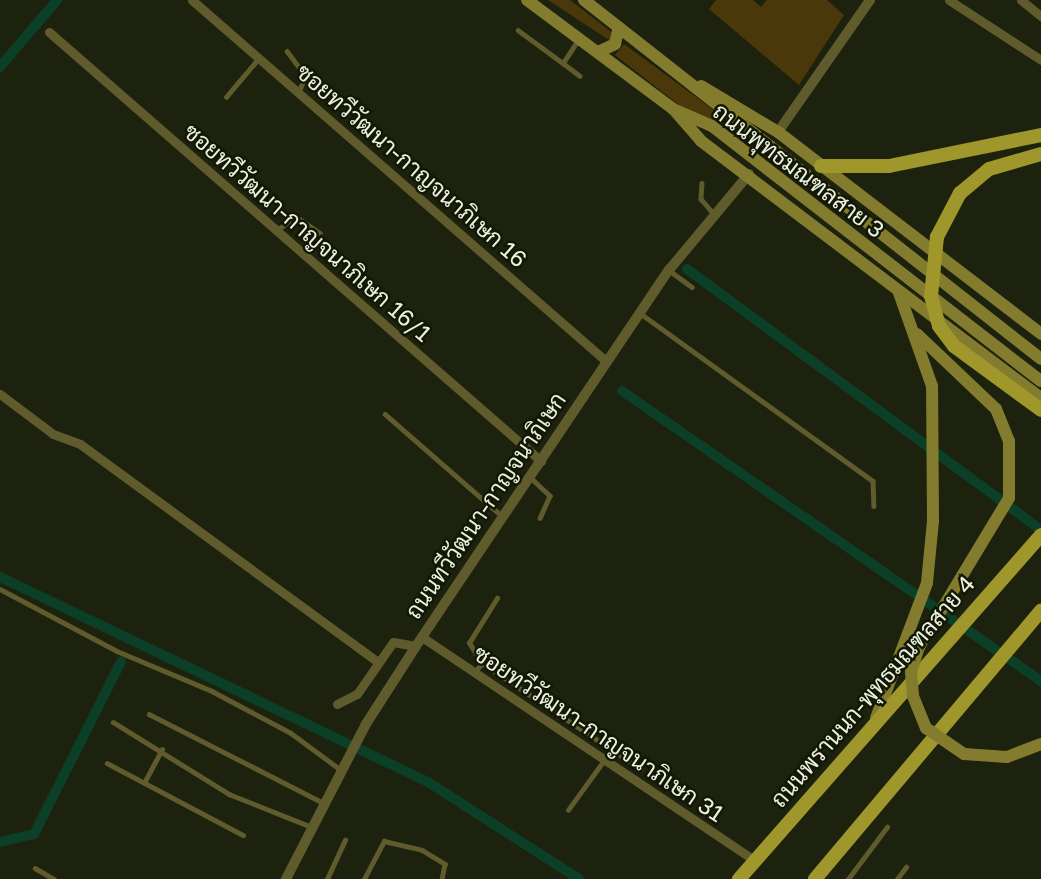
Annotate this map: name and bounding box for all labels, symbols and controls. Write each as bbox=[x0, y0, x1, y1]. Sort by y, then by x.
street label: ซอยทวีวัฒนา-กาญจนาภิเษก 16 bbox=[291, 57, 533, 273]
street label: ถนนพุทธมณฑลสาย 3 bbox=[708, 97, 890, 243]
street label: ซอยทวีวัฒนา-กาญจนาภิเษก 16/1 bbox=[179, 117, 437, 347]
street label: ถนนทวีวัฒนา-กาญจนาภิเษก bbox=[399, 387, 571, 623]
street label: ถนนพรานนก-พุทธมณฑลสาย 4 bbox=[764, 570, 980, 812]
street label: ซอยทวีวัฒนา-กาญจนาภิเษก 31 bbox=[469, 639, 729, 827]

